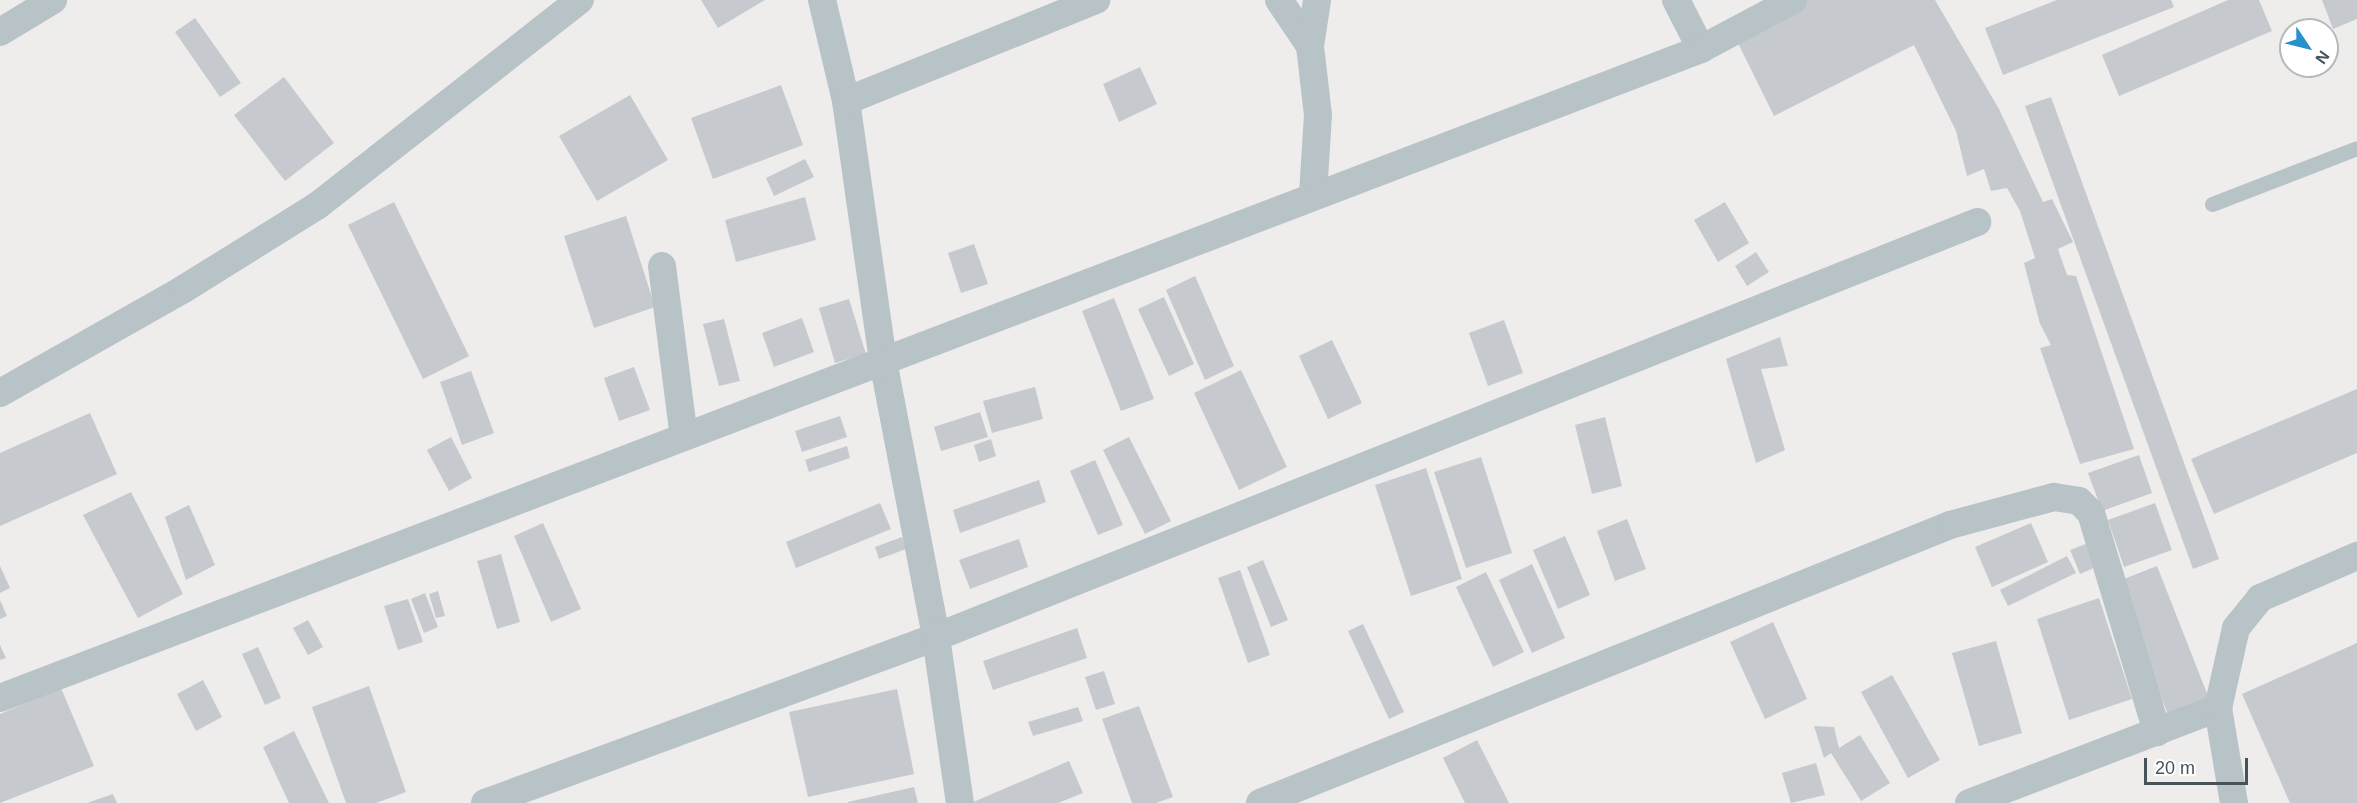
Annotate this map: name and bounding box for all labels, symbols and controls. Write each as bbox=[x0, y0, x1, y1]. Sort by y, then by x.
north arrow bbox=[2279, 18, 2339, 78]
text: N bbox=[2312, 48, 2333, 67]
scale bar bbox=[2147, 746, 2250, 784]
text: 20 m bbox=[2155, 758, 2195, 778]

